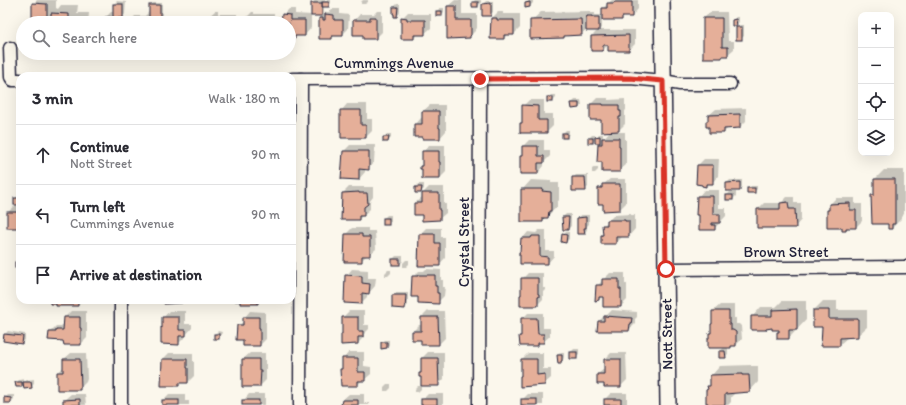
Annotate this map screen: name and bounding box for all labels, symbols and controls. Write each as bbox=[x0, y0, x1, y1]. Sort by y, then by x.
map controls bbox=[858, 12, 894, 156]
button: + bbox=[858, 12, 894, 48]
search box bbox=[16, 16, 296, 60]
icon: search bbox=[30, 27, 52, 49]
text: Search here bbox=[62, 29, 137, 47]
button: − bbox=[858, 48, 894, 84]
street label: Cummings Avenue bbox=[334, 54, 454, 72]
route end bbox=[471, 70, 489, 88]
button: locate bbox=[858, 84, 894, 120]
text: 3 min bbox=[32, 88, 73, 108]
text: Walk · 180 m bbox=[208, 91, 280, 106]
button: layers bbox=[858, 120, 894, 156]
text: Continue bbox=[70, 138, 129, 156]
icon: ahead bbox=[32, 144, 54, 166]
text: 90 m bbox=[251, 147, 280, 162]
text: Nott Street bbox=[70, 156, 132, 171]
street label: Crystal Street bbox=[455, 196, 473, 287]
text: Turn left bbox=[70, 198, 125, 216]
icon: left bbox=[32, 204, 54, 226]
text: 90 m bbox=[251, 207, 280, 222]
text: Cummings Avenue bbox=[70, 216, 174, 231]
street label: Brown Street bbox=[743, 243, 829, 261]
route start bbox=[657, 260, 675, 278]
icon: arrive bbox=[32, 264, 54, 286]
text: Arrive at destination bbox=[70, 266, 202, 284]
street label: Nott Street bbox=[657, 298, 677, 370]

